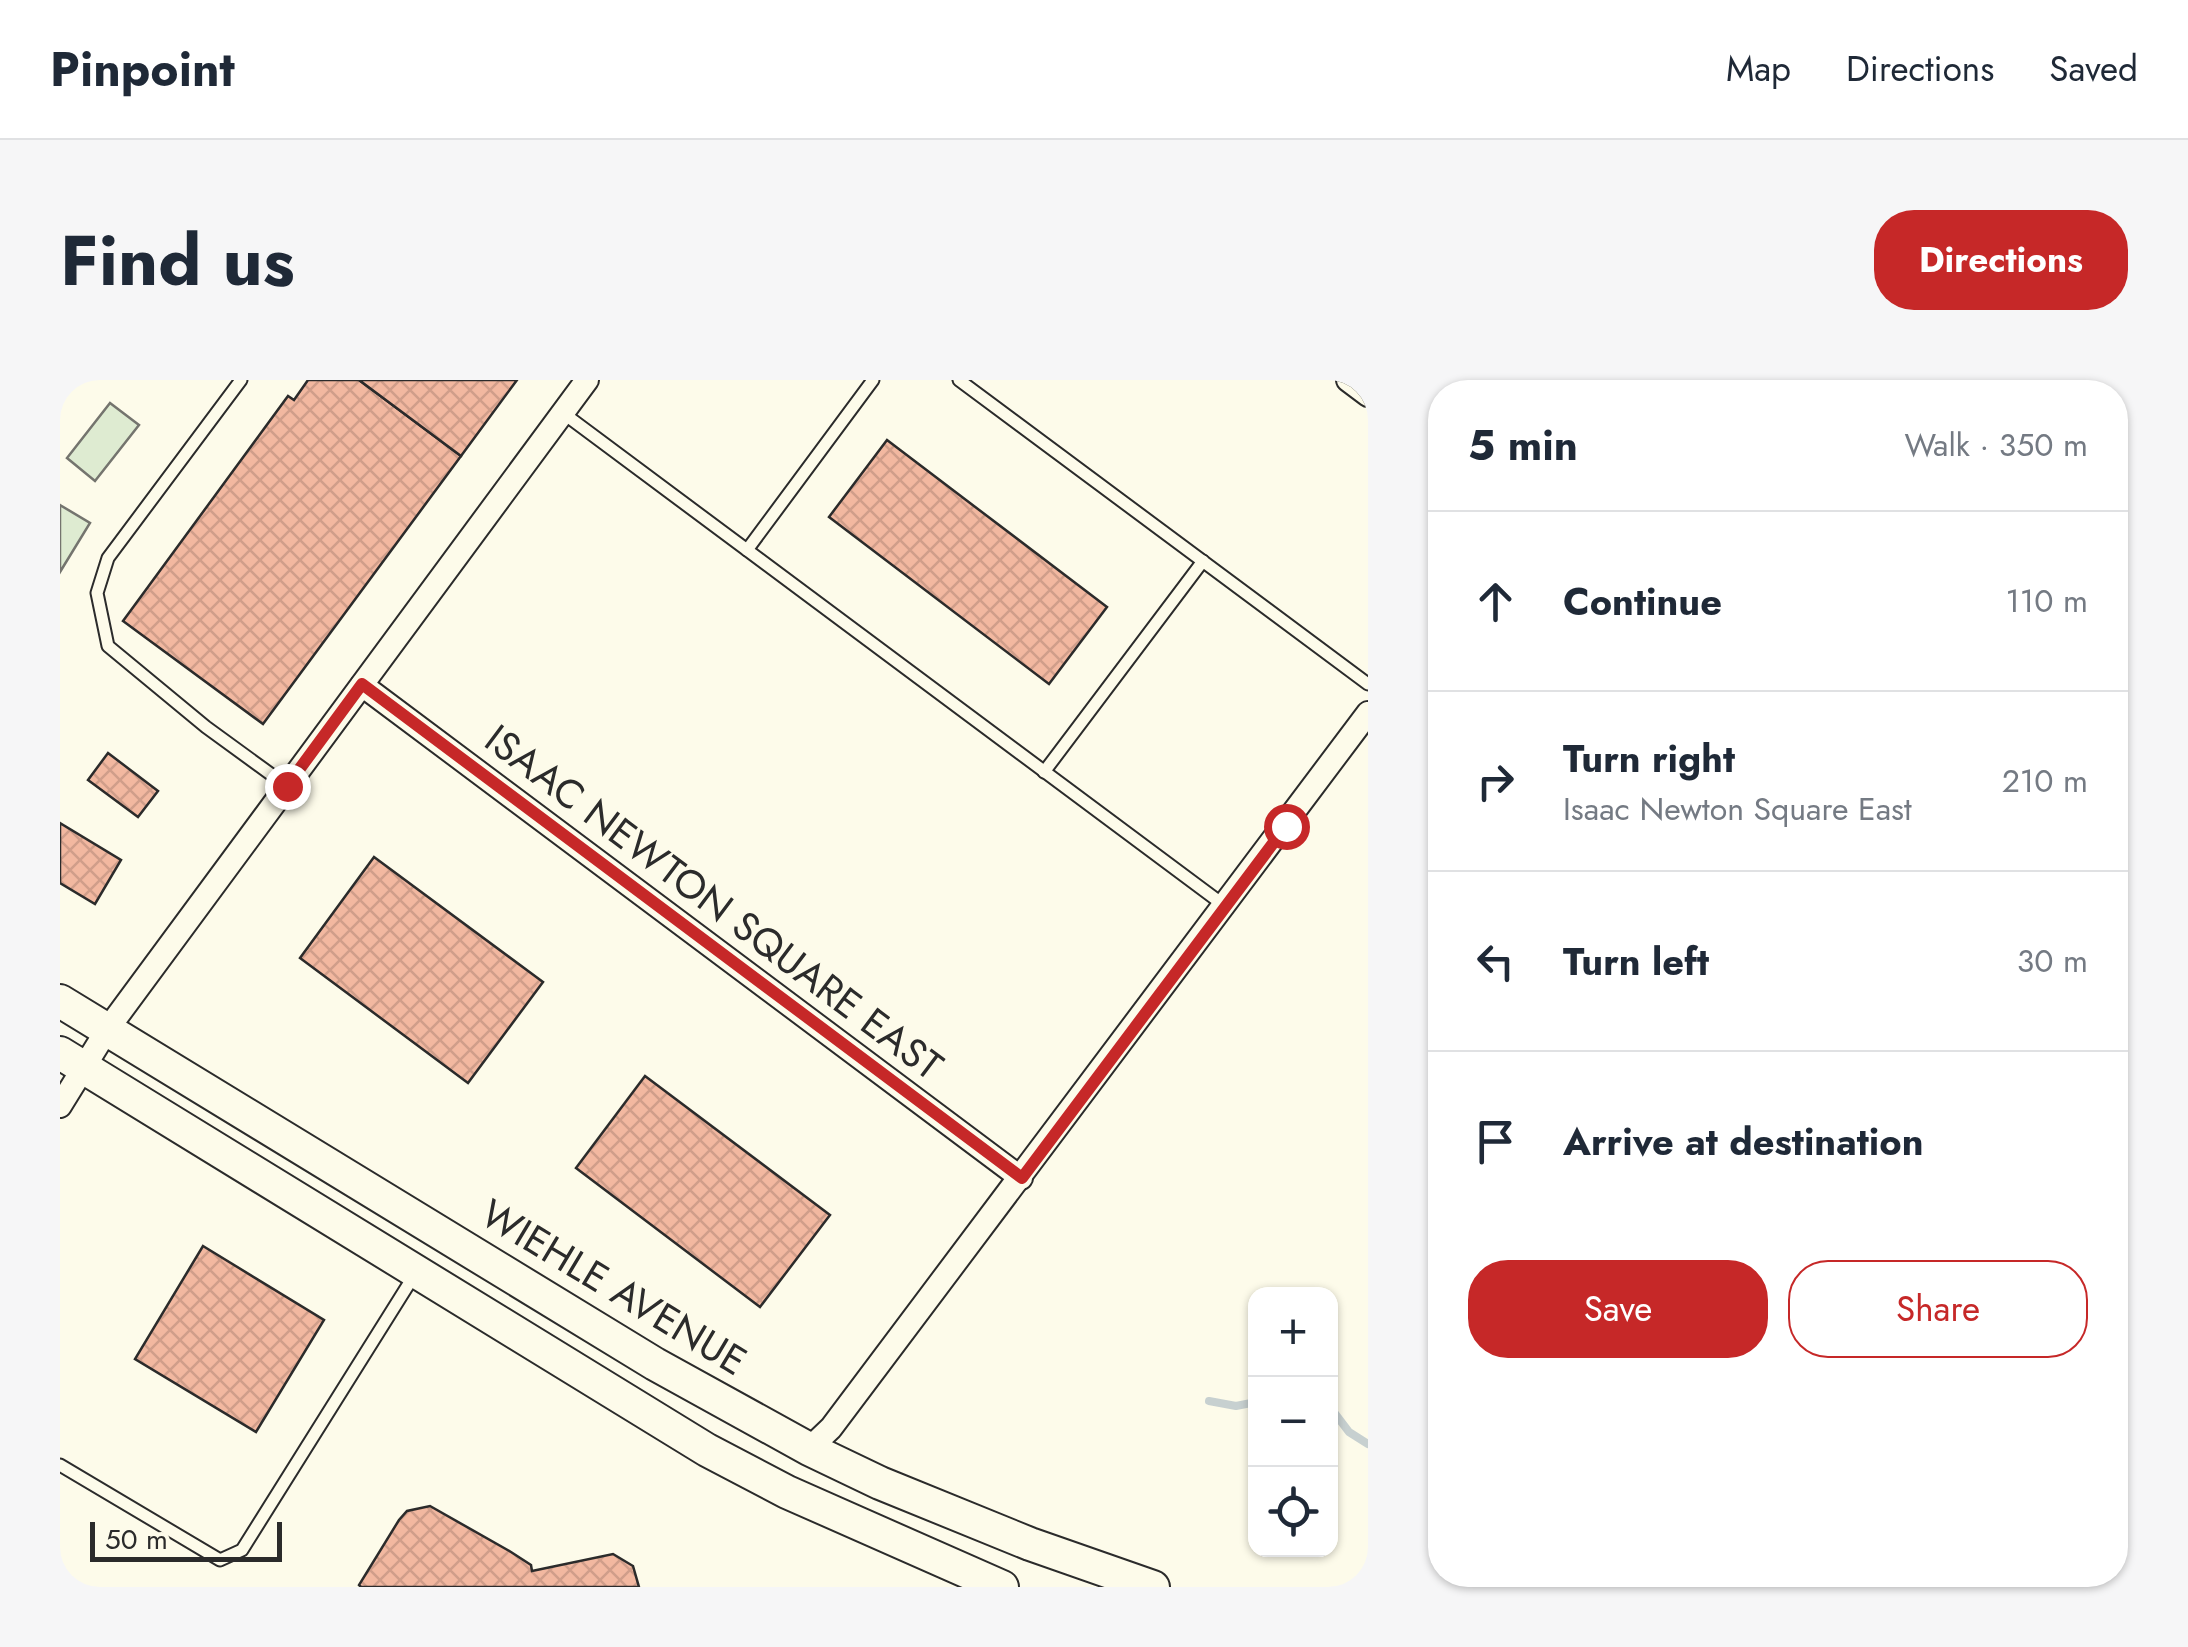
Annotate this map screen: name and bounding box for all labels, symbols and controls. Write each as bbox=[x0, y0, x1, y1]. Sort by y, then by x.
text: Pinpoint bbox=[50, 35, 235, 104]
text: Map bbox=[1726, 44, 1791, 94]
text: Directions bbox=[1846, 44, 1994, 94]
text: Saved bbox=[2049, 44, 2138, 94]
text: Find us bbox=[60, 210, 295, 311]
button: Directions bbox=[1874, 210, 2128, 310]
text: 5 min bbox=[1468, 415, 1578, 476]
text: Walk · 350 m bbox=[1905, 422, 2088, 468]
icon: ahead bbox=[1468, 574, 1523, 629]
text: Continue bbox=[1563, 574, 1722, 629]
text: 110 m bbox=[2005, 578, 2088, 624]
street label: ISAAC NEWTON SQUARE EAST bbox=[473, 710, 955, 1094]
text: Turn right bbox=[1563, 731, 1735, 786]
icon: right bbox=[1468, 754, 1523, 809]
text: 210 m bbox=[2002, 758, 2088, 804]
route end bbox=[265, 764, 311, 810]
text: Isaac Newton Square East bbox=[1563, 786, 1912, 832]
route start bbox=[1264, 804, 1310, 850]
icon: left bbox=[1468, 934, 1523, 989]
text: Turn left bbox=[1563, 934, 1709, 989]
text: 30 m bbox=[2017, 938, 2088, 984]
icon: arrive bbox=[1468, 1114, 1523, 1169]
text: Arrive at destination bbox=[1563, 1114, 1924, 1169]
street label: WIEHLE AVENUE bbox=[470, 1185, 758, 1389]
button: Save bbox=[1468, 1260, 1768, 1358]
button: Share bbox=[1788, 1260, 2088, 1358]
map controls bbox=[1248, 1287, 1338, 1557]
button: + bbox=[1248, 1287, 1338, 1377]
button: − bbox=[1248, 1377, 1338, 1467]
button: locate bbox=[1248, 1467, 1338, 1557]
scale bar bbox=[90, 1517, 282, 1562]
text: 50 m bbox=[105, 1519, 168, 1560]

